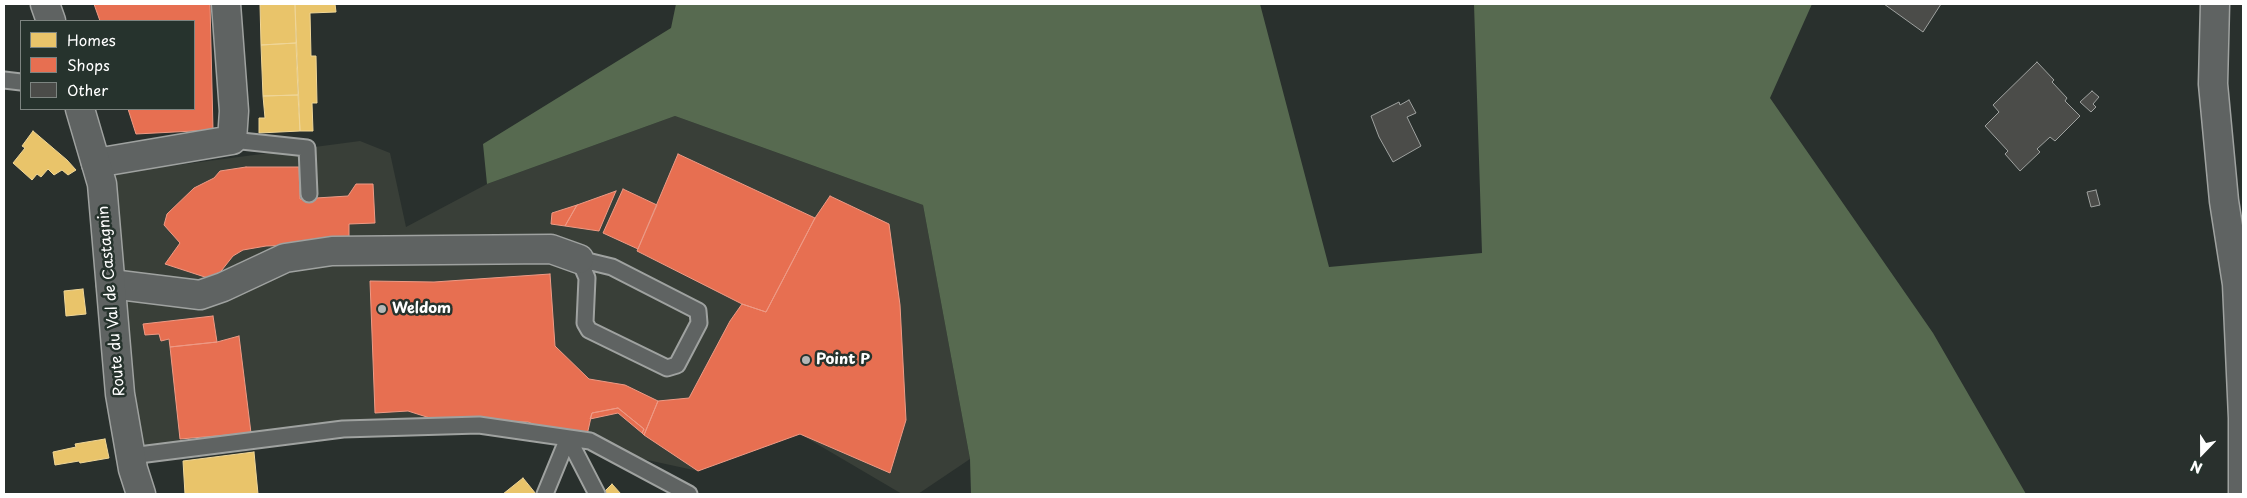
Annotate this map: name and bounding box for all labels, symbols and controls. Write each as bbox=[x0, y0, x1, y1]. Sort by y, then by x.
legend bbox=[20, 20, 195, 110]
text: Homes bbox=[67, 28, 116, 51]
text: Shops bbox=[67, 53, 110, 76]
text: Other bbox=[67, 78, 108, 101]
street label: Route du Val de Castagnin bbox=[95, 205, 129, 397]
place label: Weldom bbox=[392, 300, 451, 318]
marker: Weldom bbox=[376, 303, 388, 315]
place label: Point P bbox=[816, 351, 870, 369]
marker: Point P bbox=[800, 354, 812, 366]
north arrow bbox=[2177, 428, 2227, 478]
text: N bbox=[2187, 456, 2205, 479]

